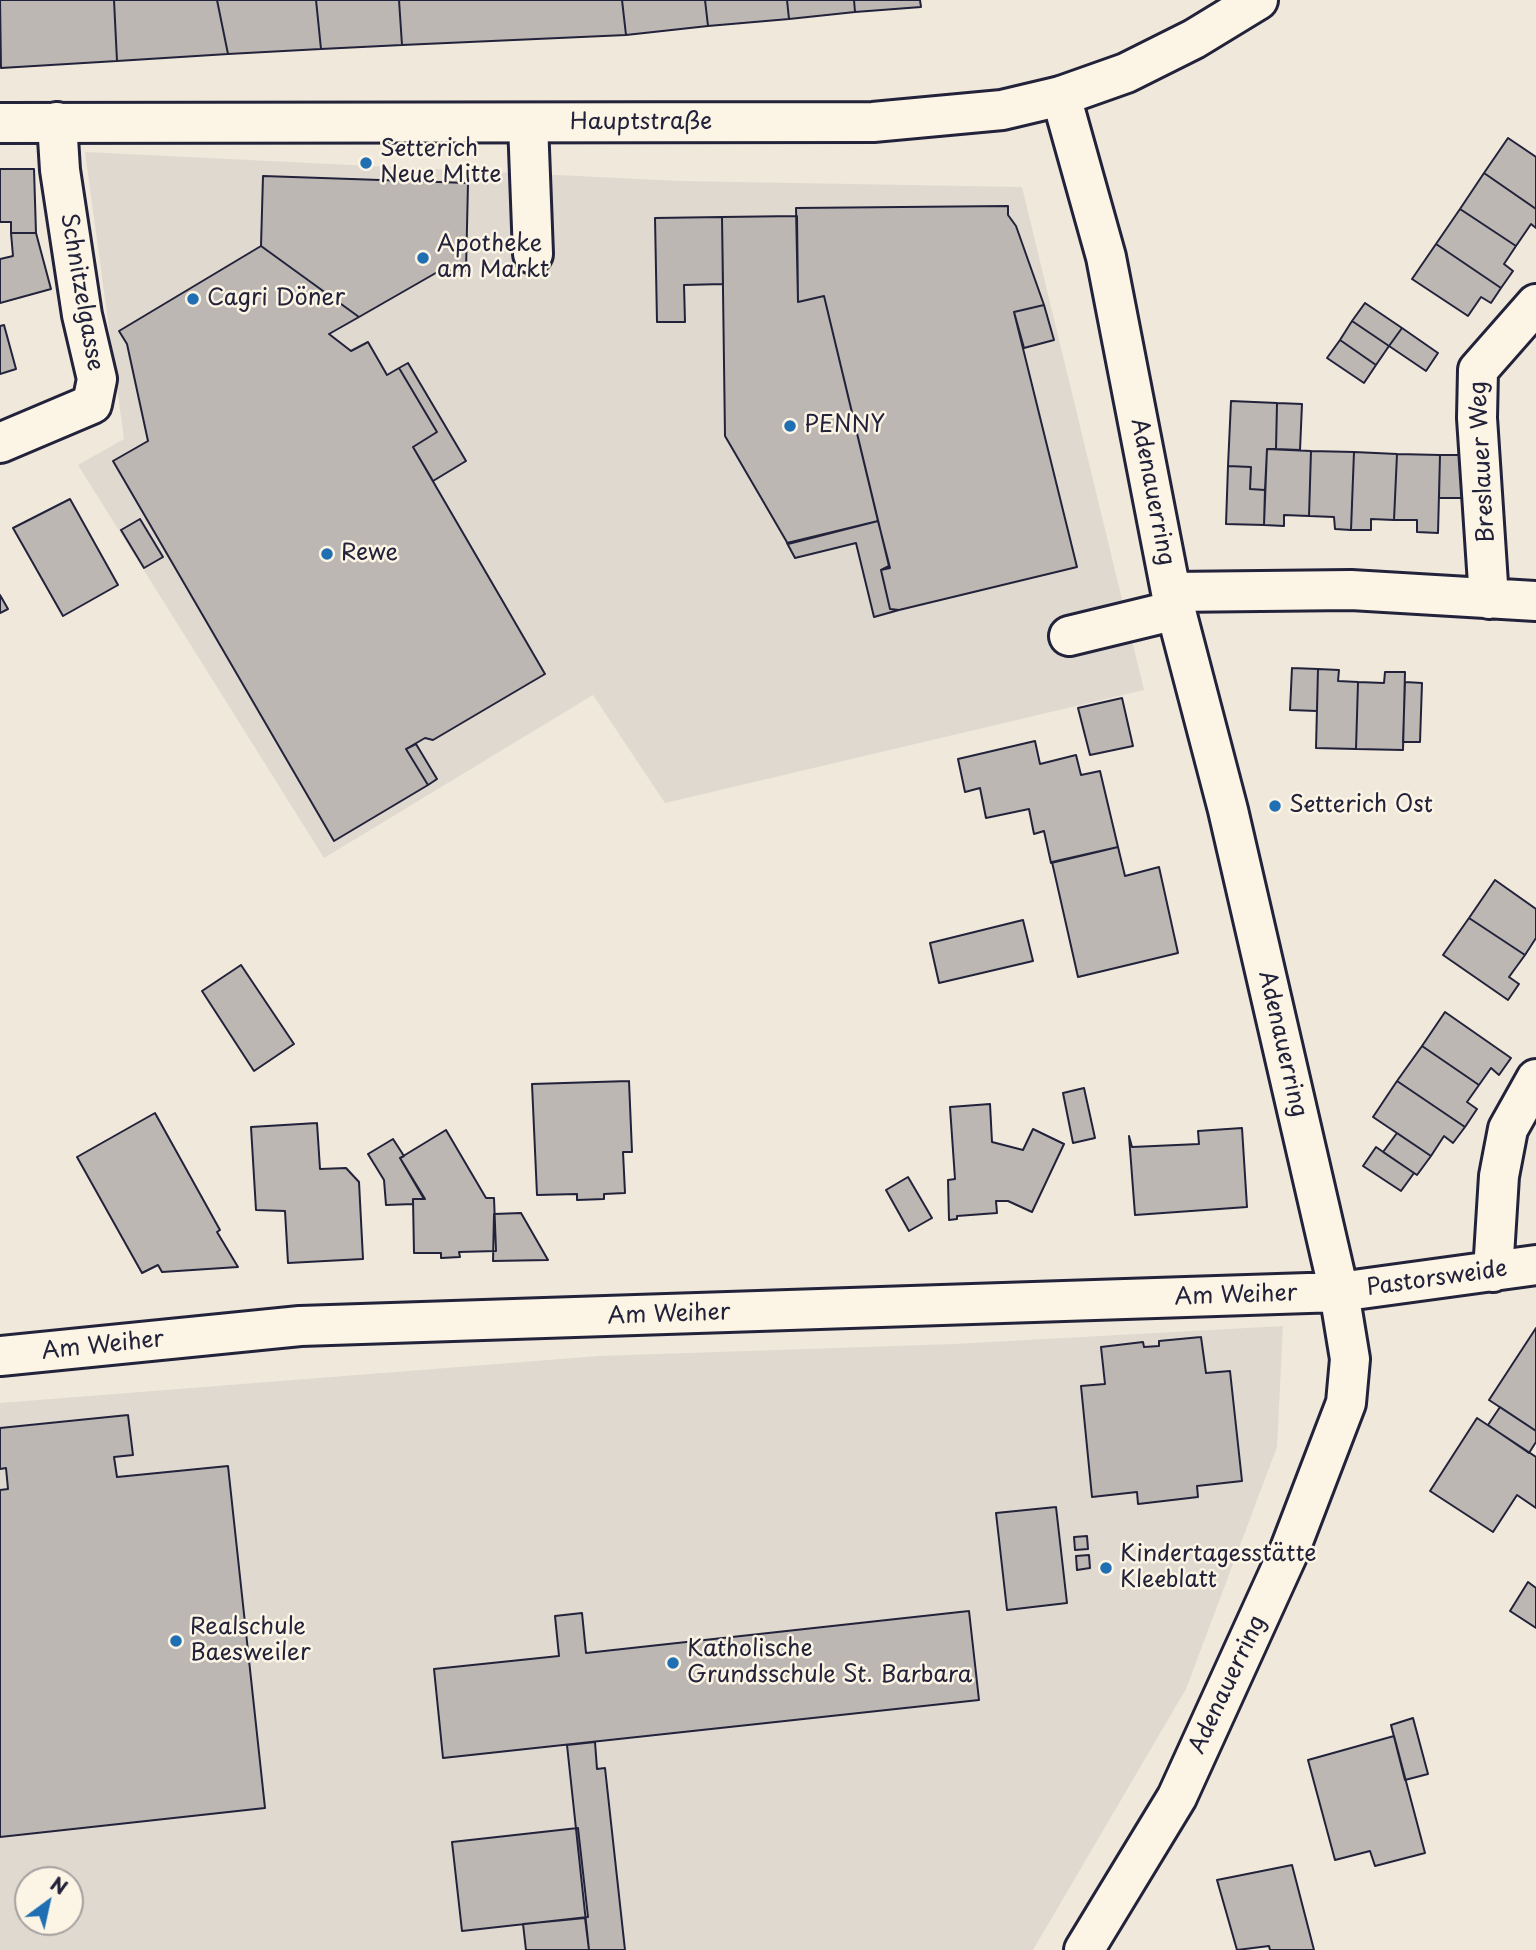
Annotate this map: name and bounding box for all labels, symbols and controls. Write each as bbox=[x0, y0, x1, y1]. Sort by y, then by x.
street label: Hauptstraße bbox=[570, 109, 712, 137]
place label: Setterich Neue Mitte bbox=[380, 136, 501, 190]
marker: Setterich Neue Mitte bbox=[358, 155, 374, 171]
street label: Schnitzelgasse bbox=[54, 211, 108, 373]
place label: Apotheke am Markt bbox=[437, 231, 549, 285]
marker: Apotheke am Markt bbox=[415, 250, 431, 266]
place label: Cagri Döner bbox=[207, 285, 345, 313]
marker: Cagri Döner bbox=[185, 291, 201, 307]
street label: Breslauer Weg bbox=[1465, 380, 1501, 544]
place label: PENNY bbox=[804, 412, 885, 440]
street label: Adenauerring bbox=[1124, 416, 1180, 568]
marker: PENNY bbox=[782, 418, 798, 434]
place label: Rewe bbox=[341, 540, 398, 568]
marker: Rewe bbox=[319, 546, 335, 562]
place label: Setterich Ost bbox=[1289, 792, 1433, 820]
marker: Setterich Ost bbox=[1267, 798, 1283, 814]
street label: Adenauerring bbox=[1252, 968, 1312, 1120]
street label: Pastorsweide bbox=[1365, 1255, 1509, 1303]
street label: Am Weiher bbox=[1174, 1280, 1298, 1312]
street label: Am Weiher bbox=[607, 1299, 731, 1331]
street label: Am Weiher bbox=[40, 1326, 166, 1366]
place label: Kindertagesstätte Kleeblatt bbox=[1120, 1541, 1317, 1595]
marker: Kindertagesstätte Kleeblatt bbox=[1098, 1560, 1114, 1576]
street label: Adenauerring bbox=[1184, 1612, 1272, 1758]
place label: Realschule Baesweiler bbox=[190, 1614, 311, 1668]
marker: Realschule Baesweiler bbox=[168, 1633, 184, 1649]
place label: Katholische Grundsschule St. Barbara bbox=[687, 1636, 972, 1690]
marker: Katholische Grundsschule St. Barbara bbox=[665, 1655, 681, 1671]
north arrow bbox=[14, 1866, 84, 1936]
text: N bbox=[45, 1869, 73, 1901]

